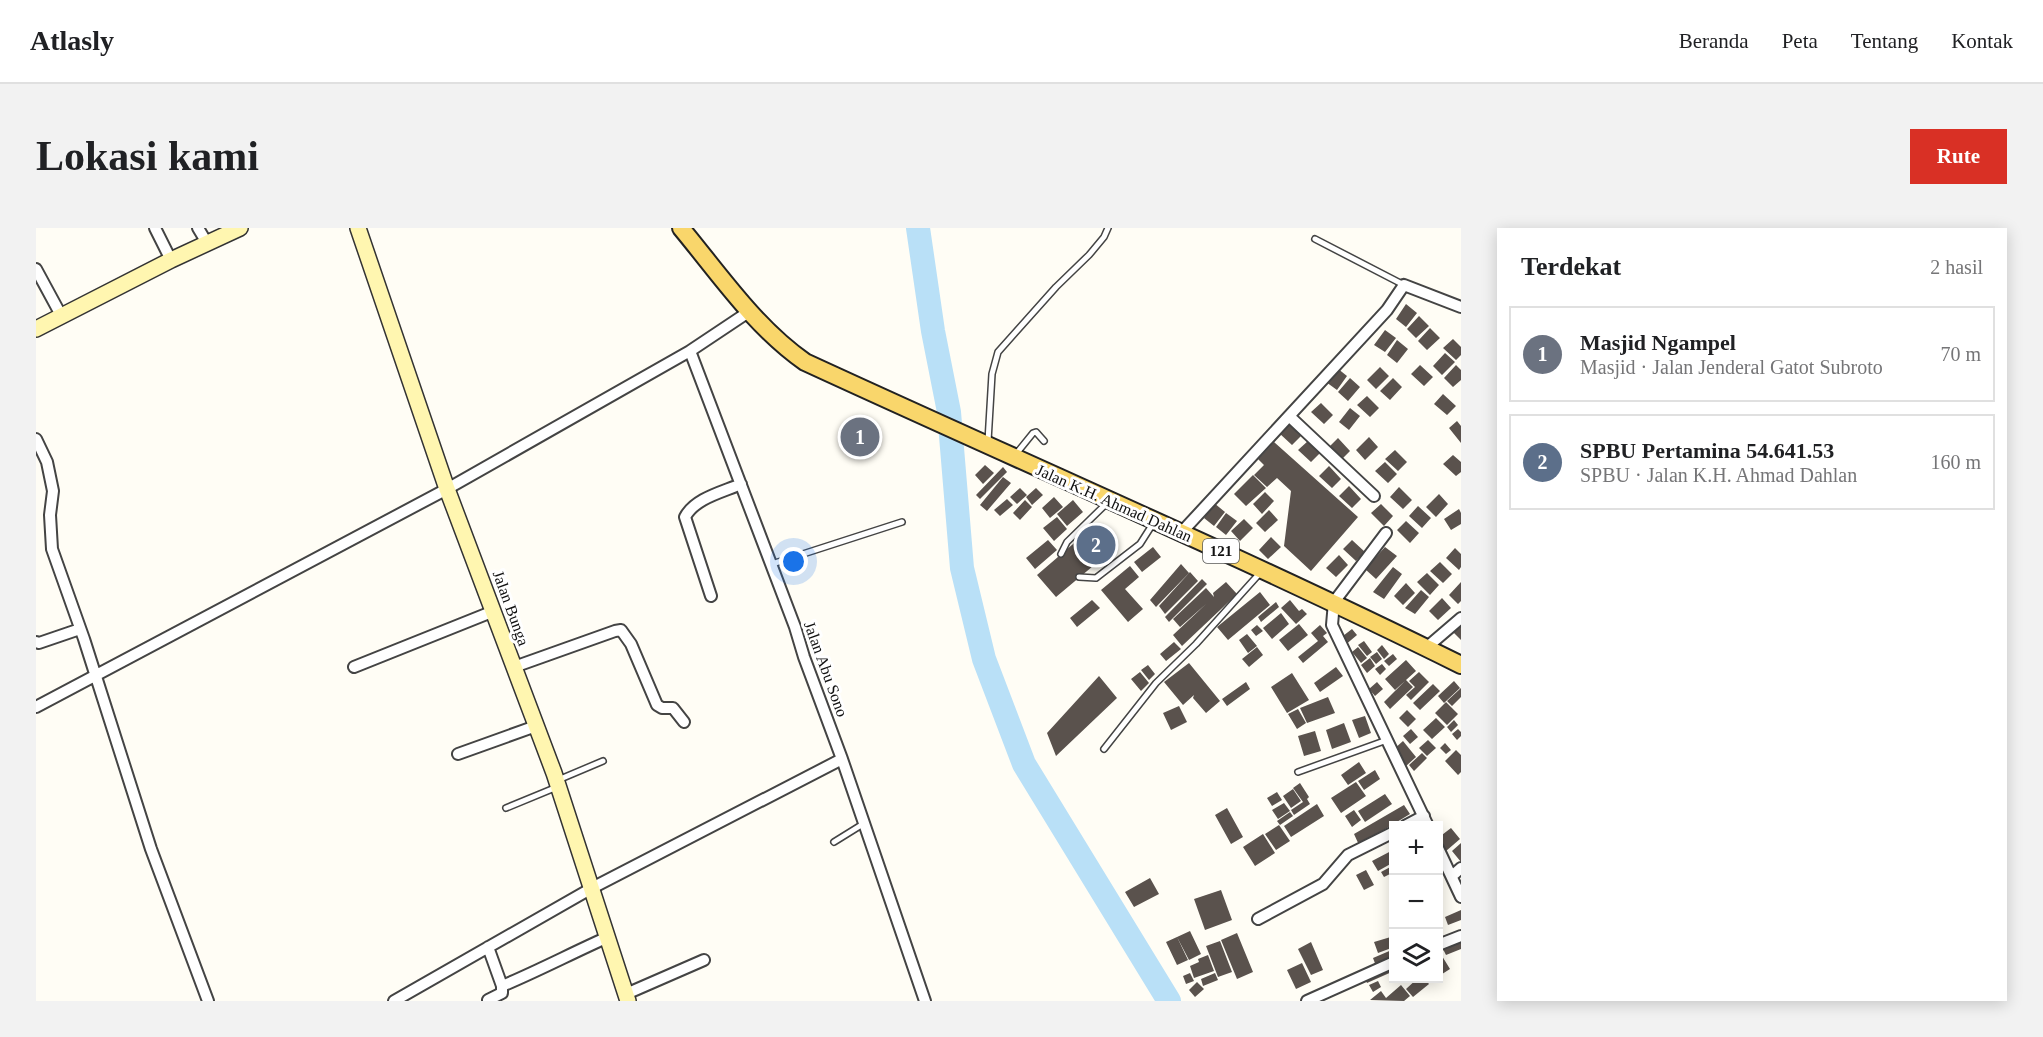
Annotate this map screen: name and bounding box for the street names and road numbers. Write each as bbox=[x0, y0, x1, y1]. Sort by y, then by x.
street label: Jalan K.H. Ahmad Dahlan bbox=[1034, 461, 1194, 545]
road number: 121 bbox=[1203, 539, 1239, 563]
street label: Jalan Bunga bbox=[489, 568, 532, 648]
street label: Jalan Abu Sono bbox=[801, 619, 851, 719]

